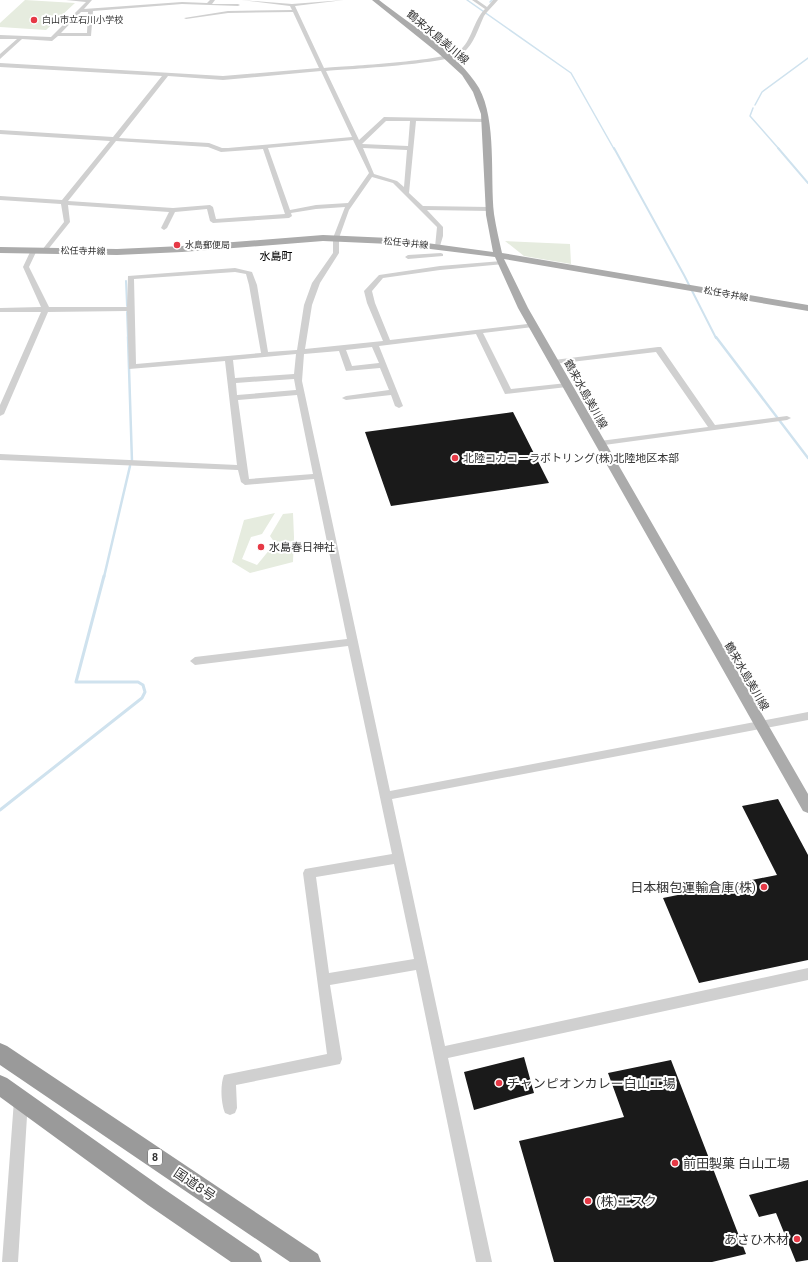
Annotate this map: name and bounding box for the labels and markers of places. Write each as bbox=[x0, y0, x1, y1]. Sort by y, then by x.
place label: 白山市立石川小学校 bbox=[42, 14, 123, 25]
marker: 白山市立石川小学校 bbox=[29, 15, 39, 25]
place label: 水島郵便局 bbox=[185, 239, 230, 250]
marker: 水島郵便局 bbox=[172, 240, 182, 250]
place label: 北陸コカコーラボトリング(株)北陸地区本部 bbox=[463, 451, 679, 465]
marker: 北陸コカコーラボトリング(株)北陸地区本部 bbox=[450, 453, 460, 463]
place label: 水島春日神社 bbox=[269, 540, 335, 554]
marker: 水島春日神社 bbox=[256, 542, 266, 552]
place label: 日本梱包運輸倉庫(株) bbox=[630, 879, 756, 896]
marker: 日本梱包運輸倉庫(株) bbox=[759, 882, 769, 892]
place label: チャンピオンカレー白山工場 bbox=[507, 1075, 676, 1092]
marker: チャンピオンカレー白山工場 bbox=[494, 1078, 504, 1088]
place label: 前田製菓 白山工場 bbox=[683, 1155, 790, 1172]
marker: 前田製菓 白山工場 bbox=[670, 1158, 680, 1168]
place label: (株)エスク bbox=[596, 1193, 657, 1210]
marker: (株)エスク bbox=[583, 1196, 593, 1206]
place label: あさひ木材 bbox=[724, 1231, 789, 1248]
marker: あさひ木材 bbox=[792, 1234, 802, 1244]

